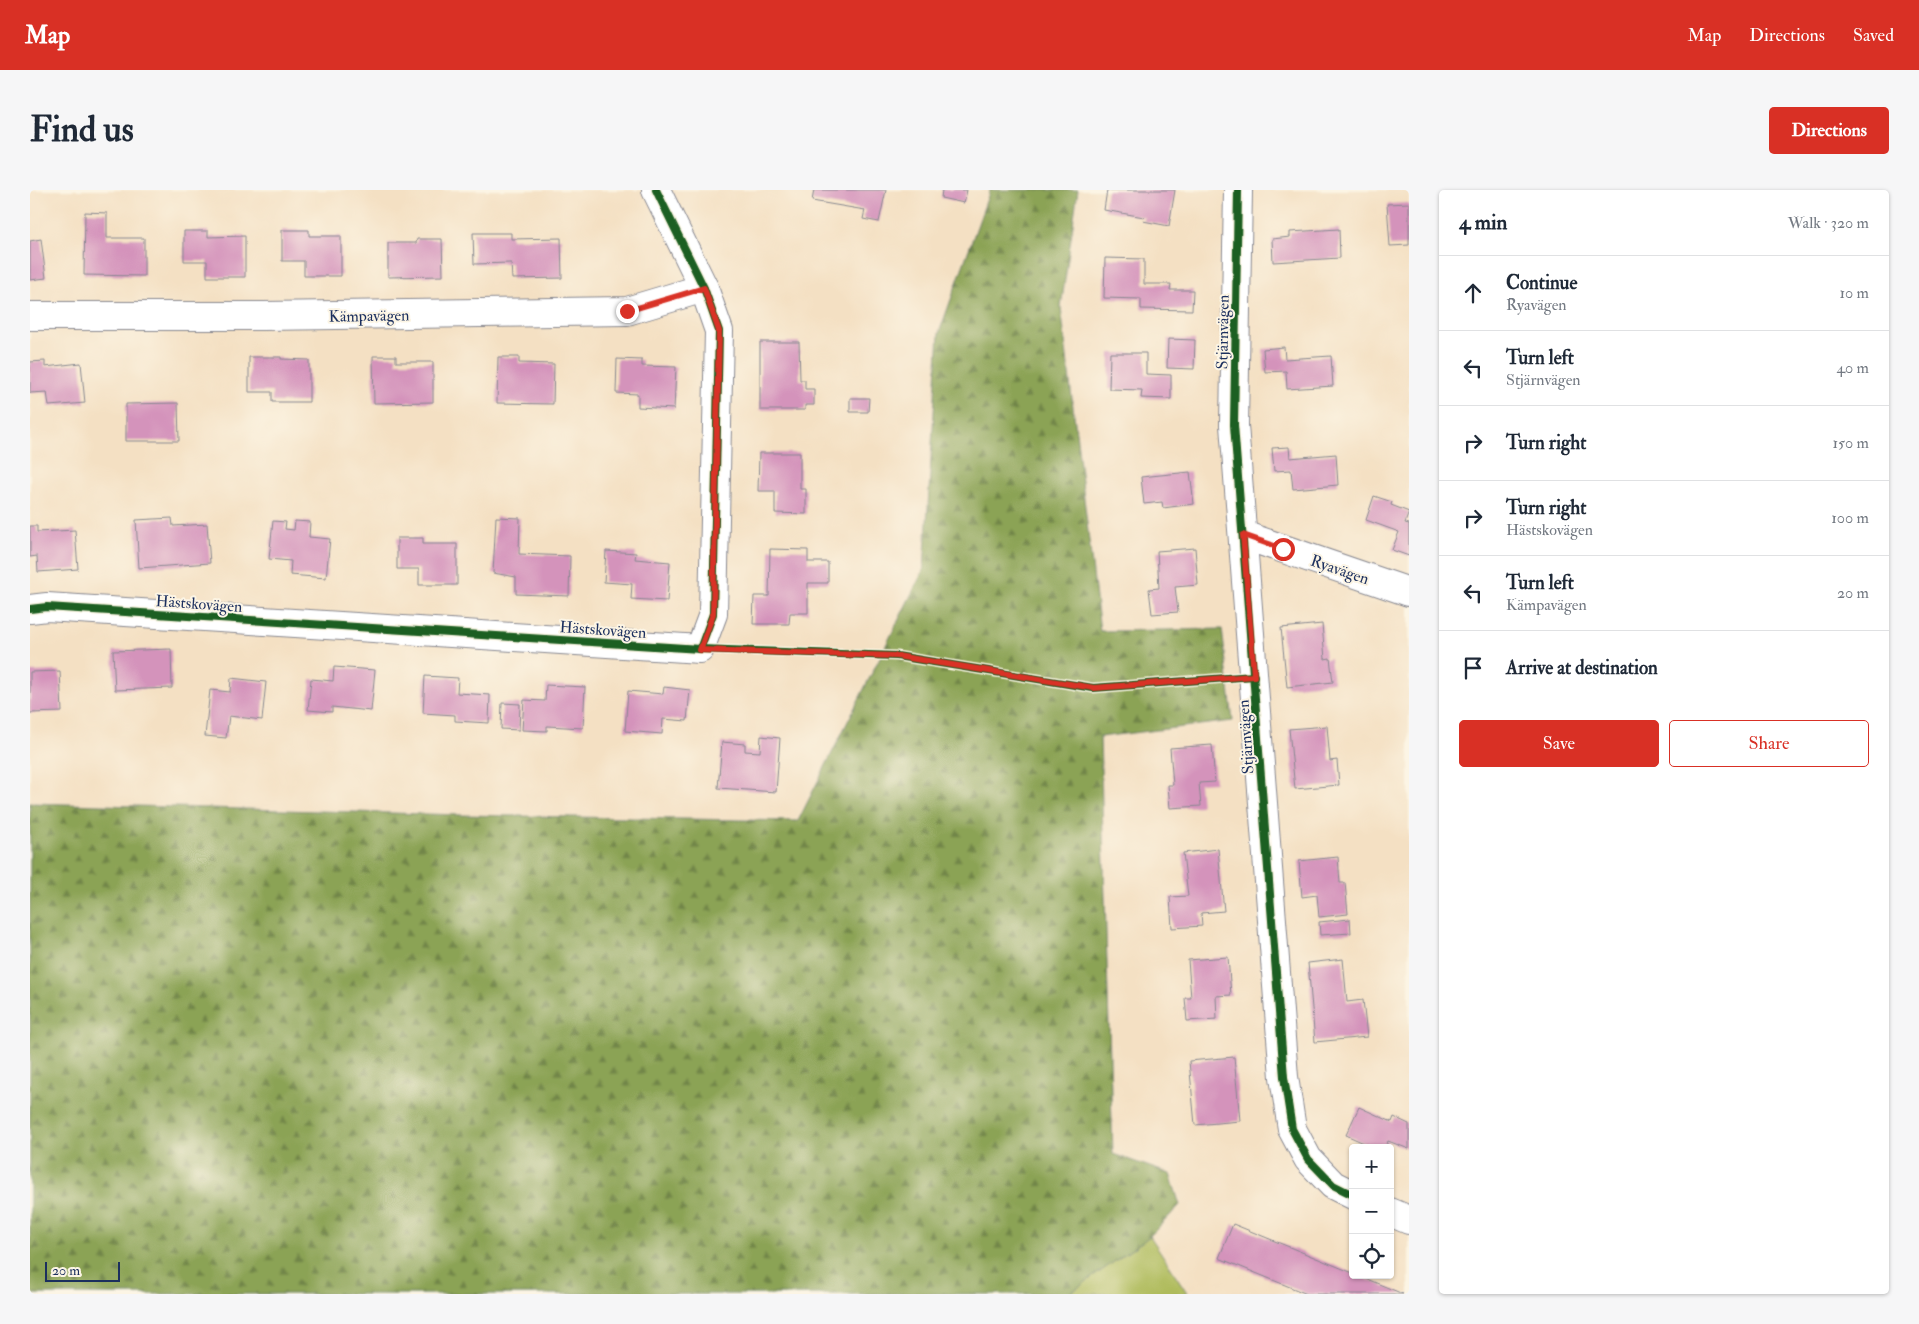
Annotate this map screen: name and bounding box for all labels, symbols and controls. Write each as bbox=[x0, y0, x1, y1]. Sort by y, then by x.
text: Map bbox=[25, 20, 70, 51]
text: Map bbox=[1688, 24, 1721, 47]
text: Directions bbox=[1749, 24, 1825, 47]
text: Saved bbox=[1853, 24, 1894, 47]
button: Directions bbox=[1769, 107, 1889, 154]
text: Find us bbox=[30, 108, 134, 152]
text: 4 min bbox=[1459, 209, 1507, 236]
text: Walk · 320 m bbox=[1788, 213, 1869, 233]
text: Continue bbox=[1506, 271, 1577, 295]
icon: ahead bbox=[1459, 279, 1487, 307]
text: 10 m bbox=[1839, 283, 1869, 303]
street label: Stjärnvägen bbox=[1212, 295, 1234, 369]
text: Ryavägen bbox=[1506, 295, 1567, 315]
route end bbox=[616, 300, 639, 323]
street label: Kämpavägen bbox=[328, 305, 410, 328]
text: Turn left bbox=[1506, 346, 1574, 370]
icon: left bbox=[1459, 354, 1487, 382]
text: 40 m bbox=[1836, 358, 1869, 378]
text: Stjärnvägen bbox=[1506, 370, 1581, 390]
icon: right bbox=[1459, 429, 1487, 457]
text: Turn right bbox=[1506, 431, 1586, 455]
text: 150 m bbox=[1832, 433, 1869, 453]
text: Turn right bbox=[1506, 496, 1586, 520]
icon: right bbox=[1459, 504, 1487, 532]
text: 100 m bbox=[1831, 508, 1869, 528]
text: Hästskovägen bbox=[1506, 520, 1593, 540]
route start bbox=[1272, 538, 1295, 561]
street label: Ryavägen bbox=[1308, 551, 1372, 589]
text: Turn left bbox=[1506, 571, 1574, 595]
icon: left bbox=[1459, 579, 1487, 607]
text: 20 m bbox=[1837, 583, 1869, 603]
street label: Hästskovägen bbox=[155, 591, 243, 617]
text: Kämpavägen bbox=[1506, 595, 1587, 615]
street label: Hästskovägen bbox=[559, 617, 647, 643]
icon: arrive bbox=[1459, 654, 1487, 682]
text: Arrive at destination bbox=[1506, 656, 1658, 680]
street label: Stjärnvägen bbox=[1233, 699, 1259, 775]
button: Save bbox=[1459, 720, 1659, 767]
button: Share bbox=[1669, 720, 1869, 767]
map controls bbox=[1349, 1144, 1394, 1279]
button: + bbox=[1349, 1144, 1394, 1189]
button: − bbox=[1349, 1189, 1394, 1234]
button: locate bbox=[1349, 1234, 1394, 1279]
scale bar bbox=[45, 1259, 120, 1282]
text: 20 m bbox=[52, 1262, 80, 1279]

